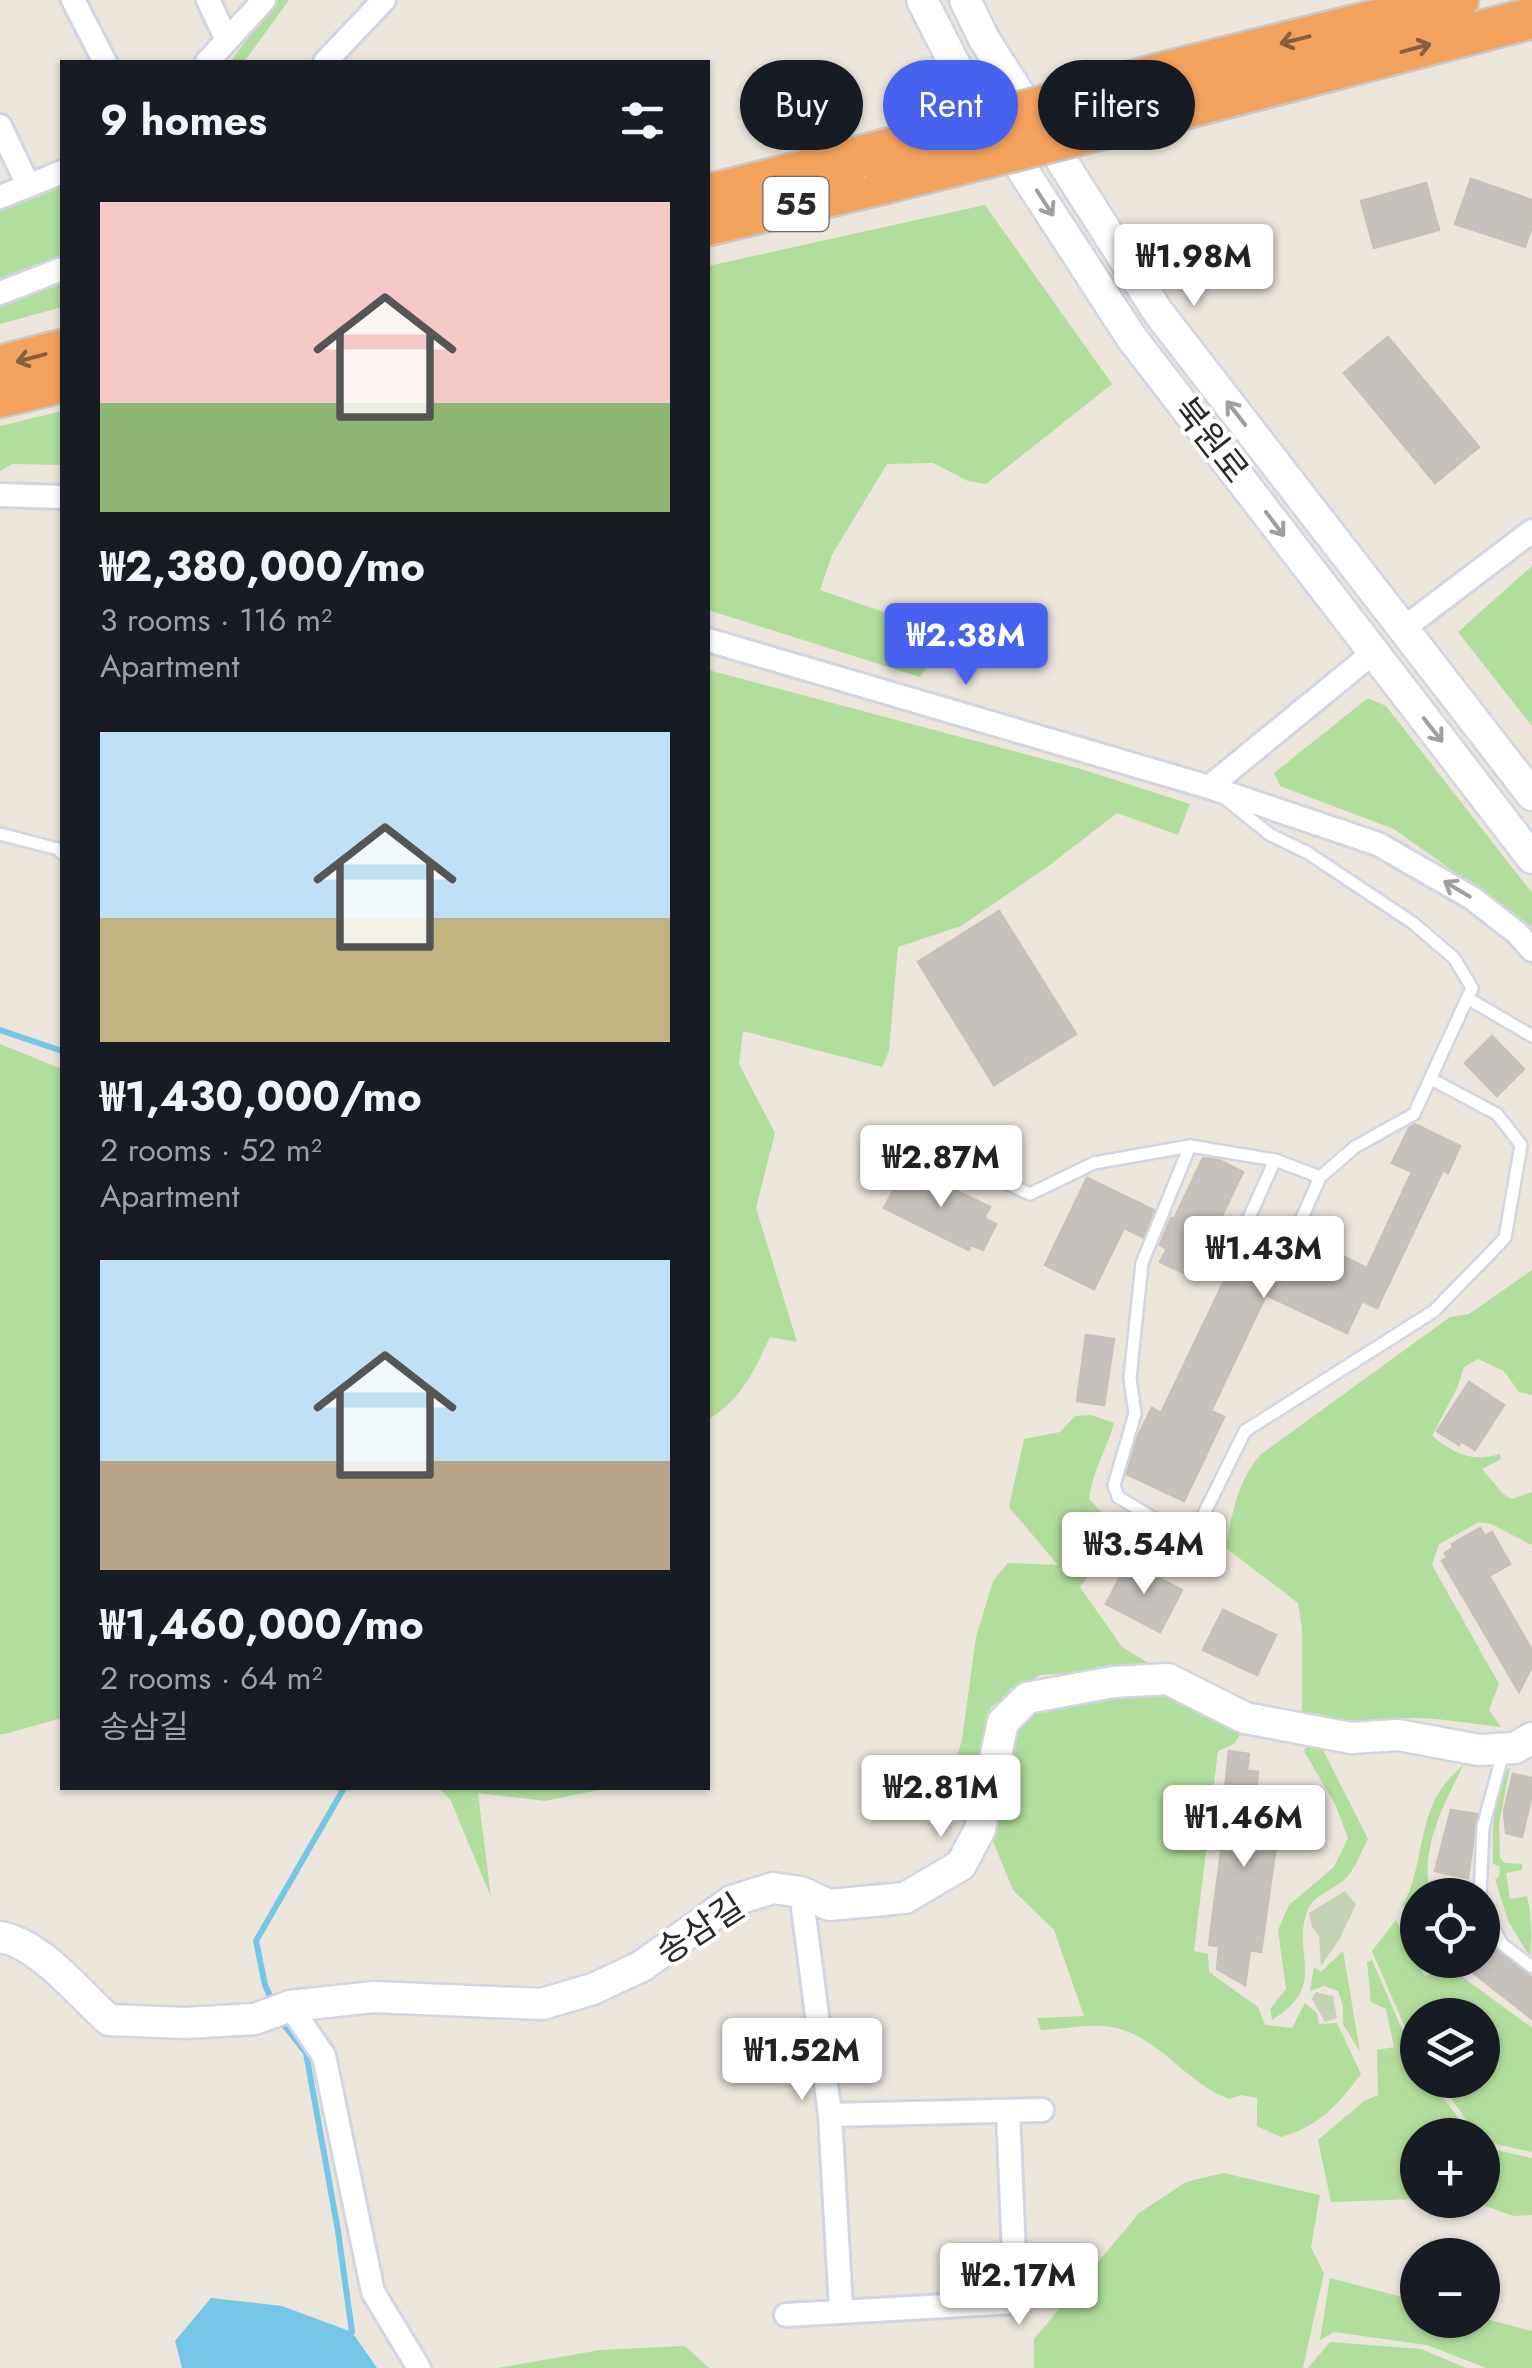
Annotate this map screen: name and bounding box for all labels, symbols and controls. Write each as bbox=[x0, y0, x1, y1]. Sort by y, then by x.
one-way arrow bbox=[1280, 32, 1312, 50]
one-way arrow bbox=[1400, 37, 1431, 56]
chip: Buy bbox=[740, 60, 863, 150]
chip: Rent bbox=[883, 60, 1018, 150]
chip: Filters bbox=[1038, 60, 1195, 150]
text: 9 homes bbox=[100, 90, 267, 151]
icon: filters bbox=[615, 93, 670, 148]
road number: 55 bbox=[764, 177, 828, 231]
one-way arrow bbox=[1034, 189, 1055, 217]
pin: ₩1.98M bbox=[1113, 224, 1275, 309]
text: ₩1.98M bbox=[1136, 233, 1252, 279]
icon: home bbox=[295, 267, 475, 447]
one-way arrow bbox=[16, 349, 47, 368]
street label: 북원로 bbox=[1162, 387, 1260, 493]
one-way arrow bbox=[1226, 400, 1247, 427]
one-way arrow bbox=[1265, 510, 1286, 537]
text: ₩2,380,000/mo bbox=[100, 536, 425, 597]
text: 3 rooms · 116 m² bbox=[100, 597, 332, 643]
pin: ₩2.38M bbox=[885, 603, 1047, 688]
text: ₩2.38M bbox=[907, 612, 1025, 658]
text: Apartment bbox=[100, 643, 239, 689]
one-way arrow bbox=[1423, 716, 1444, 743]
icon: home bbox=[295, 797, 475, 977]
one-way arrow bbox=[1443, 879, 1472, 899]
text: ₩1,430,000/mo bbox=[100, 1066, 422, 1127]
pin: ₩2.87M bbox=[860, 1125, 1022, 1210]
text: 2 rooms · 52 m² bbox=[100, 1127, 322, 1173]
text: ₩2.87M bbox=[882, 1134, 1000, 1180]
text: Apartment bbox=[100, 1173, 239, 1219]
pin: ₩1.43M bbox=[1183, 1216, 1345, 1301]
text: ₩1.43M bbox=[1206, 1225, 1322, 1271]
icon: home bbox=[295, 1325, 475, 1505]
pin: ₩3.54M bbox=[1063, 1512, 1225, 1597]
text: ₩3.54M bbox=[1084, 1521, 1204, 1567]
text: ₩1,460,000/mo bbox=[100, 1594, 424, 1655]
text: 2 rooms · 64 m² bbox=[100, 1655, 323, 1701]
text: 송삼길 bbox=[100, 1704, 188, 1750]
pin: ₩2.81M bbox=[860, 1755, 1022, 1840]
text: ₩2.81M bbox=[883, 1764, 999, 1810]
pin: ₩1.46M bbox=[1163, 1785, 1325, 1870]
text: ₩1.46M bbox=[1185, 1794, 1303, 1840]
map controls bbox=[1400, 1878, 1500, 2338]
button: locate bbox=[1400, 1878, 1500, 1978]
street label: 송삼길 bbox=[646, 1882, 754, 1976]
button: layers bbox=[1400, 1998, 1500, 2098]
pin: ₩1.52M bbox=[721, 2018, 883, 2103]
text: ₩1.52M bbox=[744, 2027, 860, 2073]
button: + bbox=[1400, 2118, 1500, 2218]
button: − bbox=[1400, 2238, 1500, 2338]
pin: ₩2.17M bbox=[938, 2243, 1100, 2328]
text: ₩2.17M bbox=[962, 2252, 1076, 2298]

